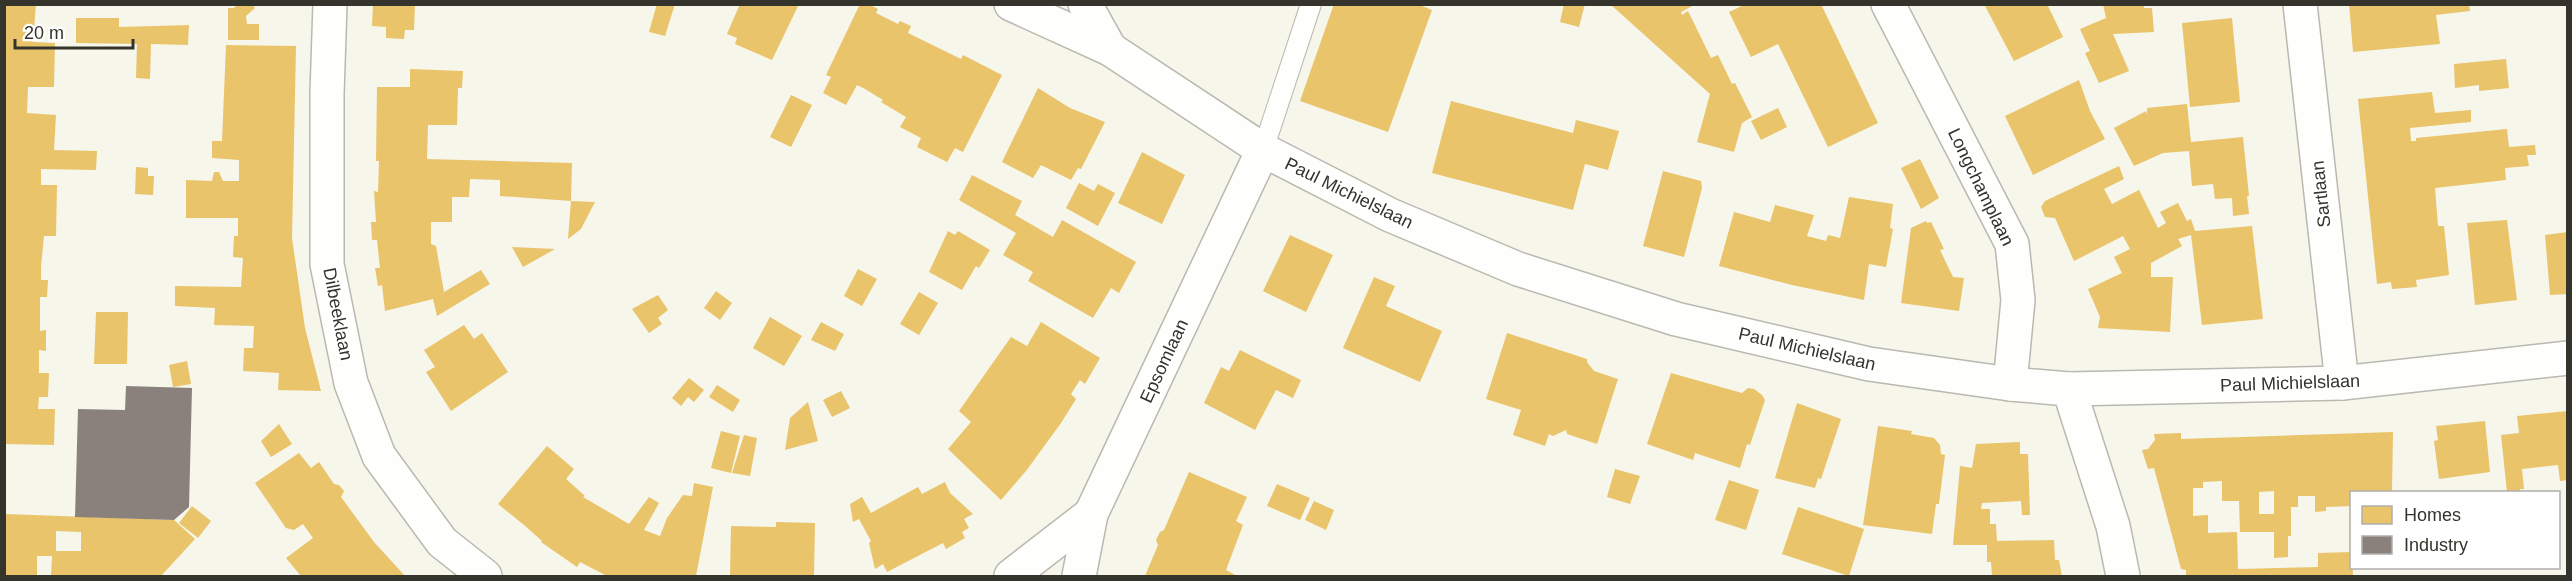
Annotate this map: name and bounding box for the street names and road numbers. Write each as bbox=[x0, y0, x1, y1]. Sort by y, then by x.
street label: Longchamplaan bbox=[1944, 125, 2018, 249]
street label: Paul Michielslaan bbox=[1282, 153, 1416, 233]
street label: Sartlaan bbox=[2308, 160, 2334, 228]
street label: Dilbeeklaan bbox=[319, 266, 357, 362]
street label: Epsomlaan bbox=[1136, 316, 1192, 406]
street label: Paul Michielslaan bbox=[1737, 324, 1877, 374]
street label: Paul Michielslaan bbox=[2220, 371, 2360, 395]

